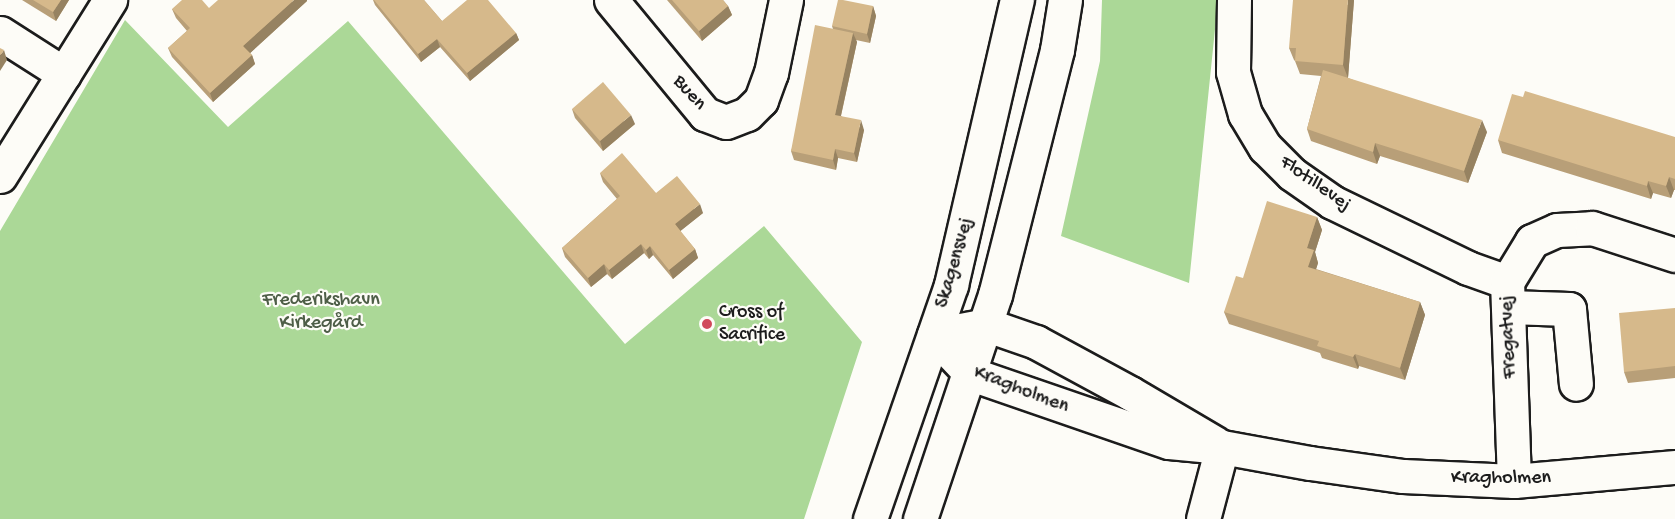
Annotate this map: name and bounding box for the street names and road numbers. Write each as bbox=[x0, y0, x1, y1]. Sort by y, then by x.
street label: Buen bbox=[667, 70, 711, 116]
street label: Flotillevej bbox=[1275, 151, 1355, 217]
street label: Skagensvej bbox=[931, 215, 979, 311]
street label: Fregatvej bbox=[1496, 295, 1522, 379]
street label: Kragholmen bbox=[970, 361, 1072, 419]
street label: Kragholmen bbox=[1451, 466, 1551, 490]

